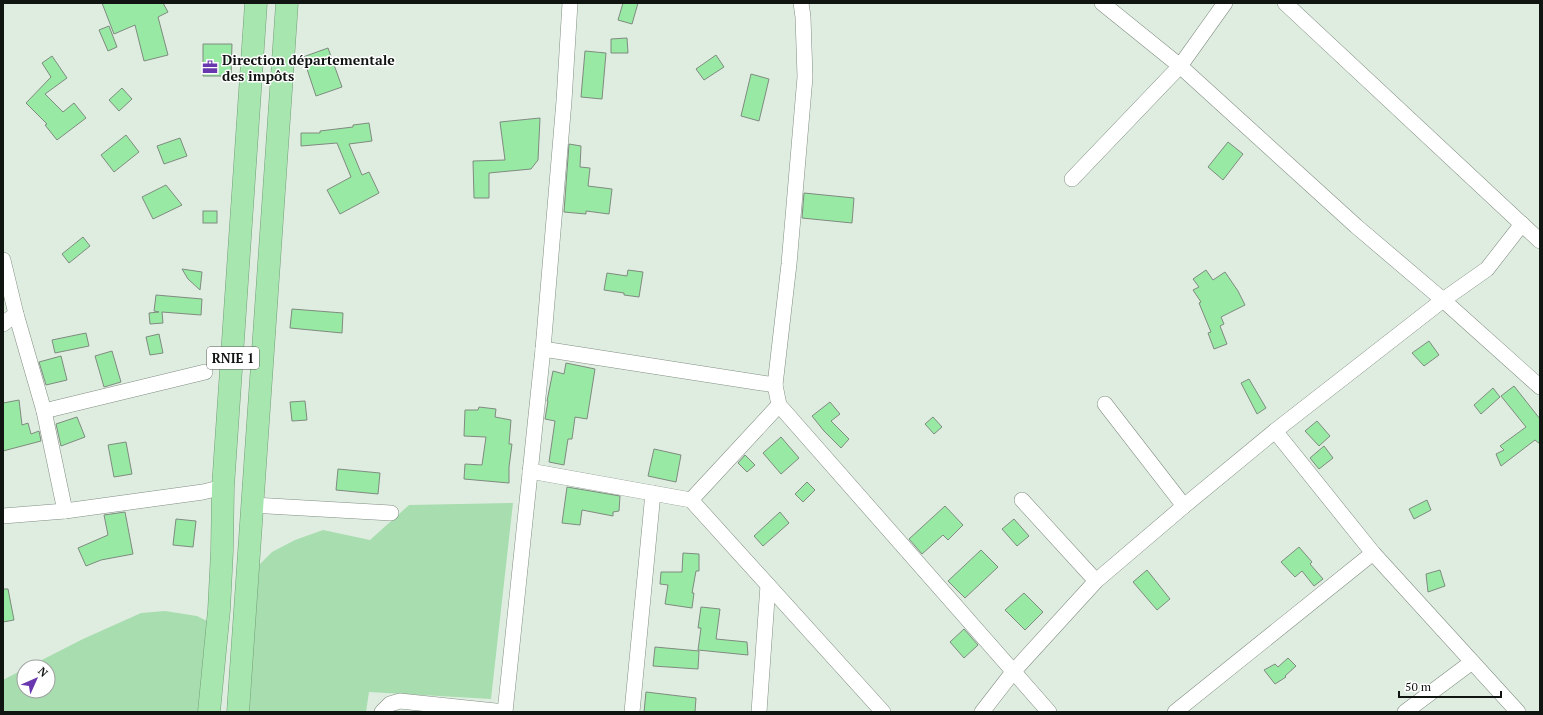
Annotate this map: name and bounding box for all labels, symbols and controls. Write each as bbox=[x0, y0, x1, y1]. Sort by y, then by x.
place label: Direction départementale des impôts bbox=[222, 50, 395, 85]
office icon: Direction départementale des impôts bbox=[201, 58, 219, 76]
road number: RNIE 1 bbox=[207, 347, 259, 369]
north arrow bbox=[16, 659, 56, 699]
text: N bbox=[35, 664, 51, 680]
scale bar bbox=[1399, 673, 1501, 699]
text: 50 m bbox=[1405, 679, 1432, 694]

